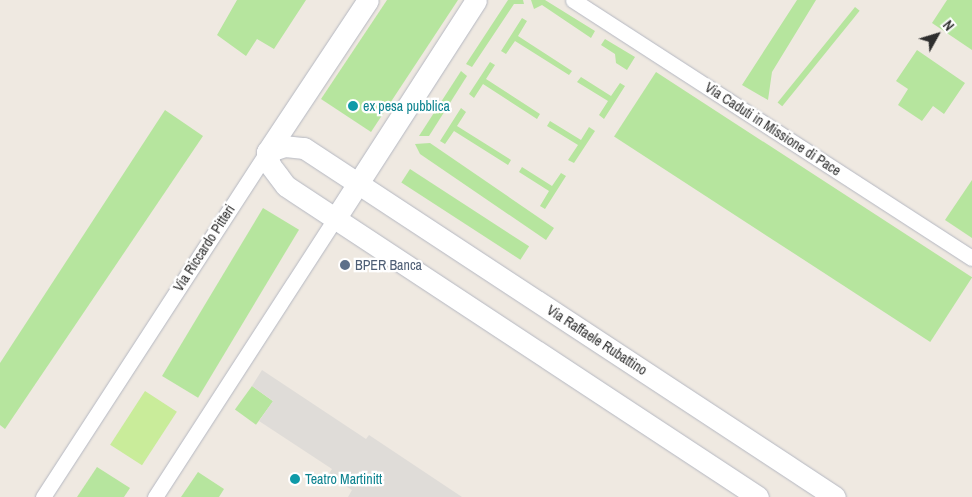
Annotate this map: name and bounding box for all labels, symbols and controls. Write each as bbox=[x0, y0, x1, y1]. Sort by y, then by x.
north arrow bbox=[912, 10, 962, 60]
text: N bbox=[939, 17, 958, 34]
street label: Via Caduti in Missione di Pace bbox=[702, 79, 844, 179]
place label: ex pesa pubblica bbox=[363, 98, 450, 114]
marker: ex pesa pubblica bbox=[347, 100, 359, 112]
street label: Via Riccardo Pitteri bbox=[170, 201, 238, 295]
place label: BPER Banca bbox=[355, 257, 422, 273]
marker: BPER Banca bbox=[339, 259, 351, 271]
street label: Via Raffaele Rubattino bbox=[544, 301, 650, 379]
place label: Teatro Martinitt bbox=[305, 471, 382, 487]
marker: Teatro Martinitt bbox=[289, 473, 301, 485]

